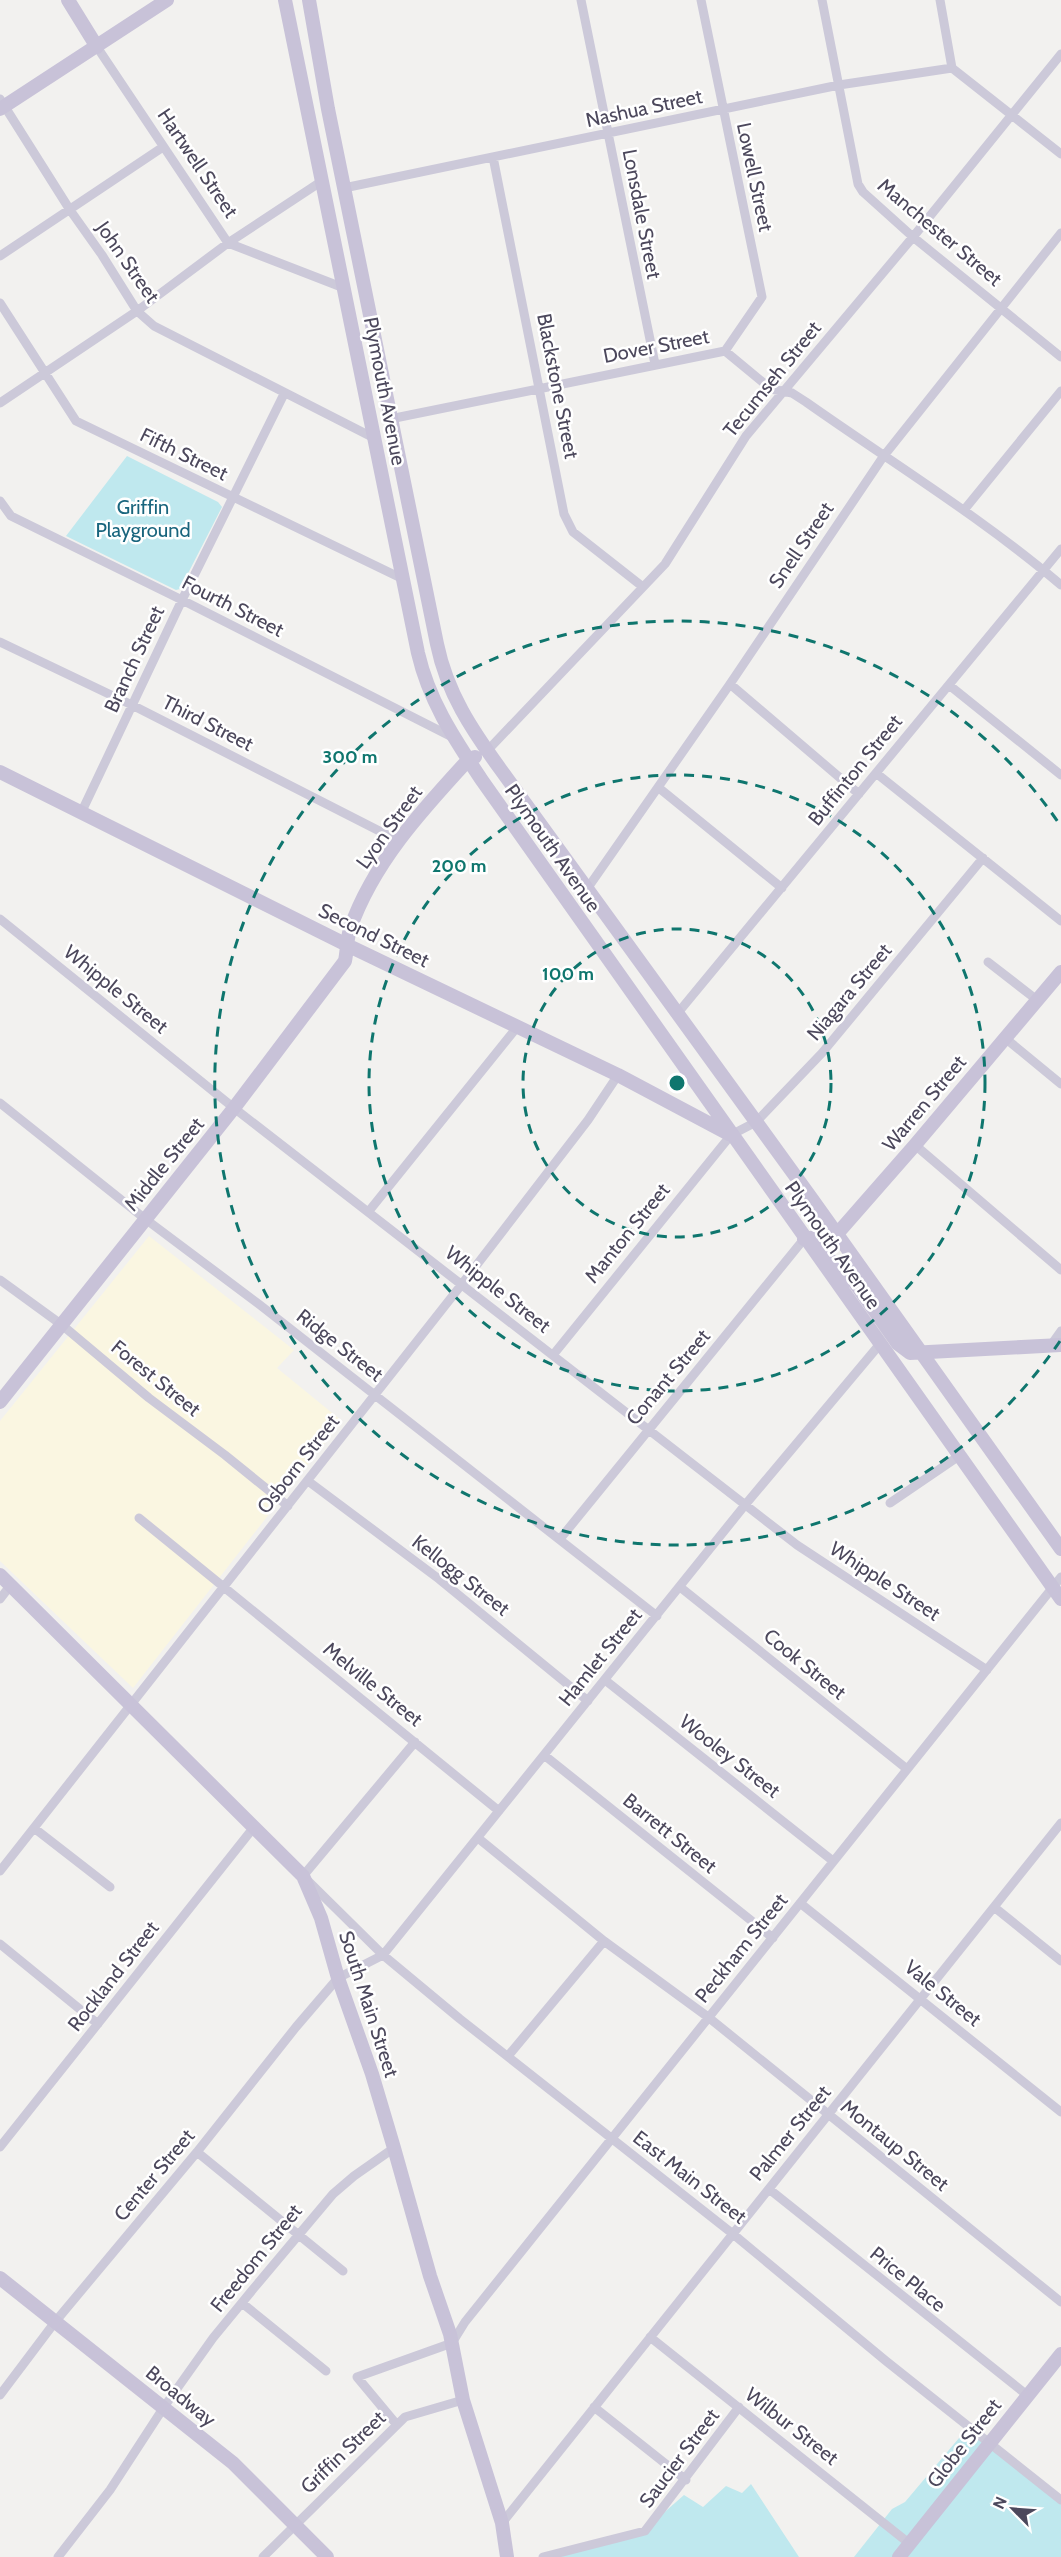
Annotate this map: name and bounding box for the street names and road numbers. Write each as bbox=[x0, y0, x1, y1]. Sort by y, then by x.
street label: Nashua Street bbox=[584, 84, 705, 132]
street label: Hartwell Street bbox=[153, 104, 243, 222]
street label: Lowell Street bbox=[732, 120, 778, 234]
street label: Lonsdale Street bbox=[618, 147, 666, 281]
street label: Manchester Street bbox=[873, 173, 1007, 291]
street label: John Street bbox=[91, 216, 165, 307]
street label: Blackstone Street bbox=[532, 311, 584, 461]
street label: Plymouth Avenue bbox=[359, 315, 411, 467]
street label: Tecumseh Street bbox=[718, 316, 826, 442]
street label: Dover Street bbox=[601, 324, 711, 368]
street label: Fifth Street bbox=[136, 422, 232, 486]
street label: Snell Street bbox=[764, 497, 839, 592]
street label: Fourth Street bbox=[178, 570, 288, 642]
street label: Branch Street bbox=[99, 602, 169, 716]
street label: Third Street bbox=[159, 690, 258, 756]
street label: Buffinton Street bbox=[803, 710, 907, 830]
street label: Plymouth Avenue bbox=[500, 779, 606, 917]
street label: Lyon Street bbox=[351, 781, 427, 873]
street label: Second Street bbox=[315, 898, 433, 972]
street label: Niagara Street bbox=[802, 939, 897, 1045]
street label: Whipple Street bbox=[59, 940, 173, 1038]
street label: Warren Street bbox=[877, 1050, 971, 1156]
street label: Middle Street bbox=[119, 1112, 209, 1216]
street label: Plymouth Avenue bbox=[780, 1176, 886, 1314]
street label: Manton Street bbox=[579, 1178, 675, 1288]
street label: Whipple Street bbox=[441, 1240, 556, 1338]
street label: Ridge Street bbox=[292, 1304, 388, 1386]
street label: Conant Street bbox=[621, 1324, 715, 1430]
street label: Forest Street bbox=[107, 1335, 206, 1421]
street label: Osborn Street bbox=[252, 1409, 344, 1518]
street label: Kellogg Street bbox=[407, 1530, 515, 1621]
street label: Whipple Street bbox=[825, 1536, 945, 1626]
street label: Hamlet Street bbox=[553, 1603, 647, 1711]
street label: Cook Street bbox=[759, 1624, 851, 1705]
street label: Melville Street bbox=[319, 1637, 428, 1731]
street label: Wooley Street bbox=[675, 1709, 785, 1803]
street label: Barrett Street bbox=[618, 1788, 722, 1878]
street label: Peckham Street bbox=[690, 1888, 792, 2007]
street label: Rockland Street bbox=[63, 1916, 164, 2036]
street label: South Main Street bbox=[334, 1928, 404, 2080]
street label: Vale Street bbox=[900, 1955, 986, 2031]
street label: Palmer Street bbox=[744, 2080, 836, 2185]
street label: Montaup Street bbox=[836, 2094, 954, 2196]
street label: Center Street bbox=[109, 2124, 199, 2226]
street label: East Main Street bbox=[629, 2125, 752, 2229]
street label: Freedom Street bbox=[205, 2199, 307, 2317]
street label: Price Place bbox=[865, 2241, 951, 2317]
street label: Broadway bbox=[141, 2360, 221, 2432]
street label: Wilbur Street bbox=[741, 2382, 844, 2470]
street label: Globe Street bbox=[922, 2394, 1006, 2492]
street label: Saucier Street bbox=[634, 2404, 724, 2512]
street label: Griffin Street bbox=[296, 2406, 391, 2498]

